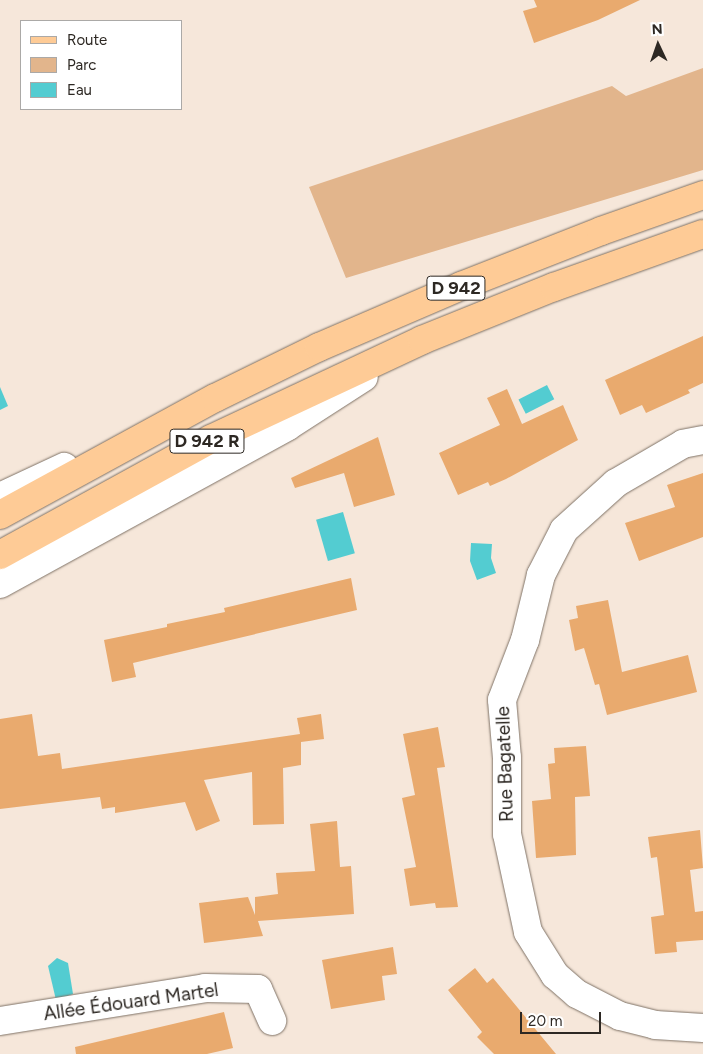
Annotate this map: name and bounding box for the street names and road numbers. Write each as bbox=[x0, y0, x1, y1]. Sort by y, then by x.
road number: D 942 bbox=[426, 272, 486, 304]
road number: D 942 R bbox=[168, 426, 246, 456]
street label: Rue Bagatelle bbox=[492, 706, 518, 822]
street label: Allée Édouard Martel bbox=[42, 978, 220, 1026]

